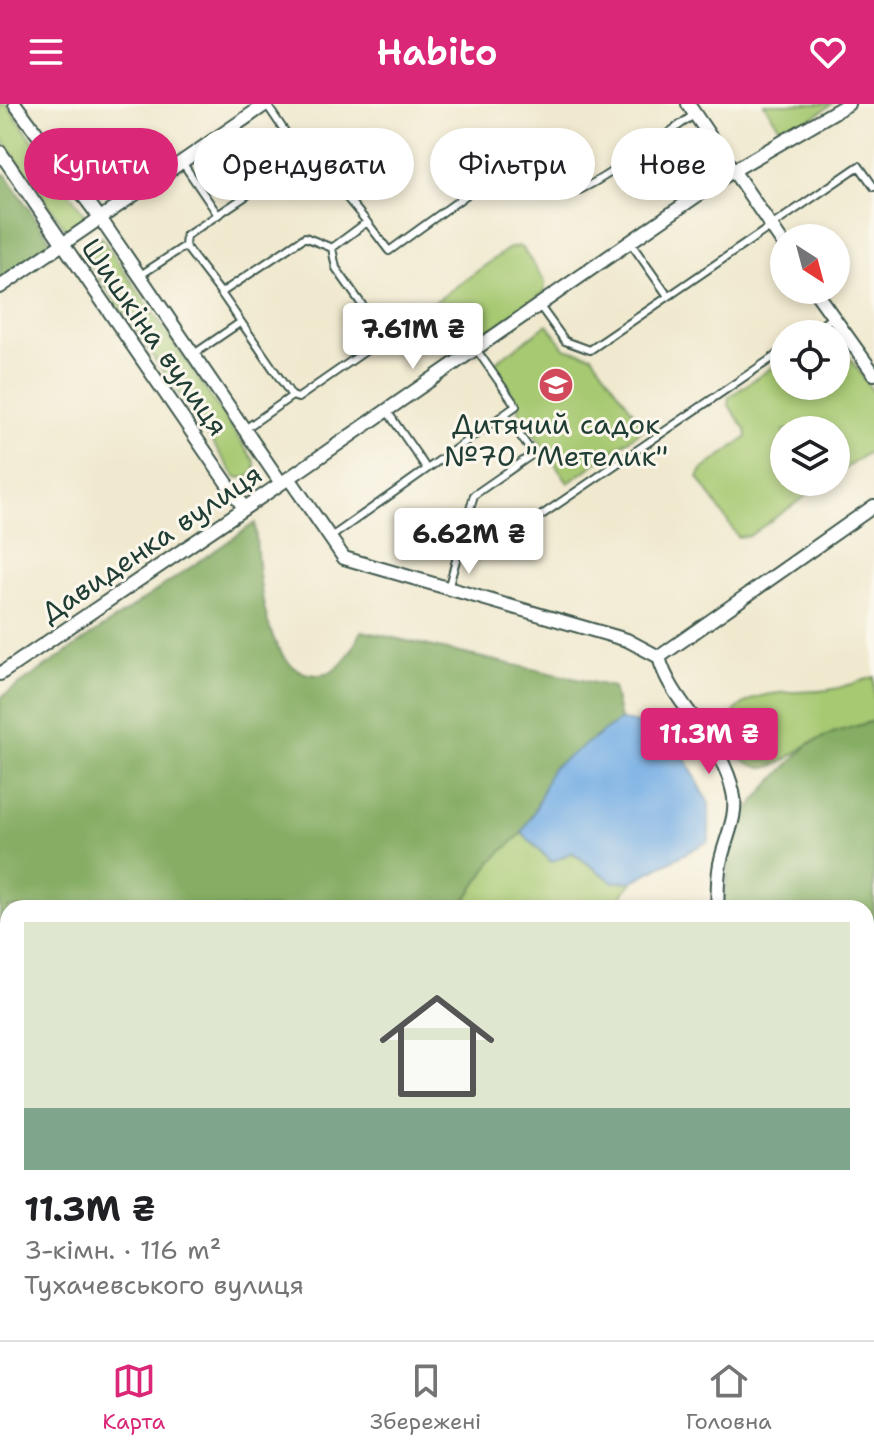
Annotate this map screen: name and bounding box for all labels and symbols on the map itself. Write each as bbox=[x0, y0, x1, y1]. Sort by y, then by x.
north arrow bbox=[770, 224, 850, 304]
street label: Шишкiна вулиця bbox=[73, 231, 237, 443]
pin: 7.61M ₴ bbox=[339, 303, 487, 371]
school or university icon: Дитячий садок №70 "Метелик" bbox=[537, 366, 575, 404]
place label: Дитячий садок №70 "Метелик" bbox=[444, 405, 668, 475]
street label: Давиденка вулиця bbox=[33, 455, 269, 631]
pin: 6.62M ₴ bbox=[395, 508, 543, 576]
pin: 11.3M ₴ bbox=[635, 708, 783, 776]

